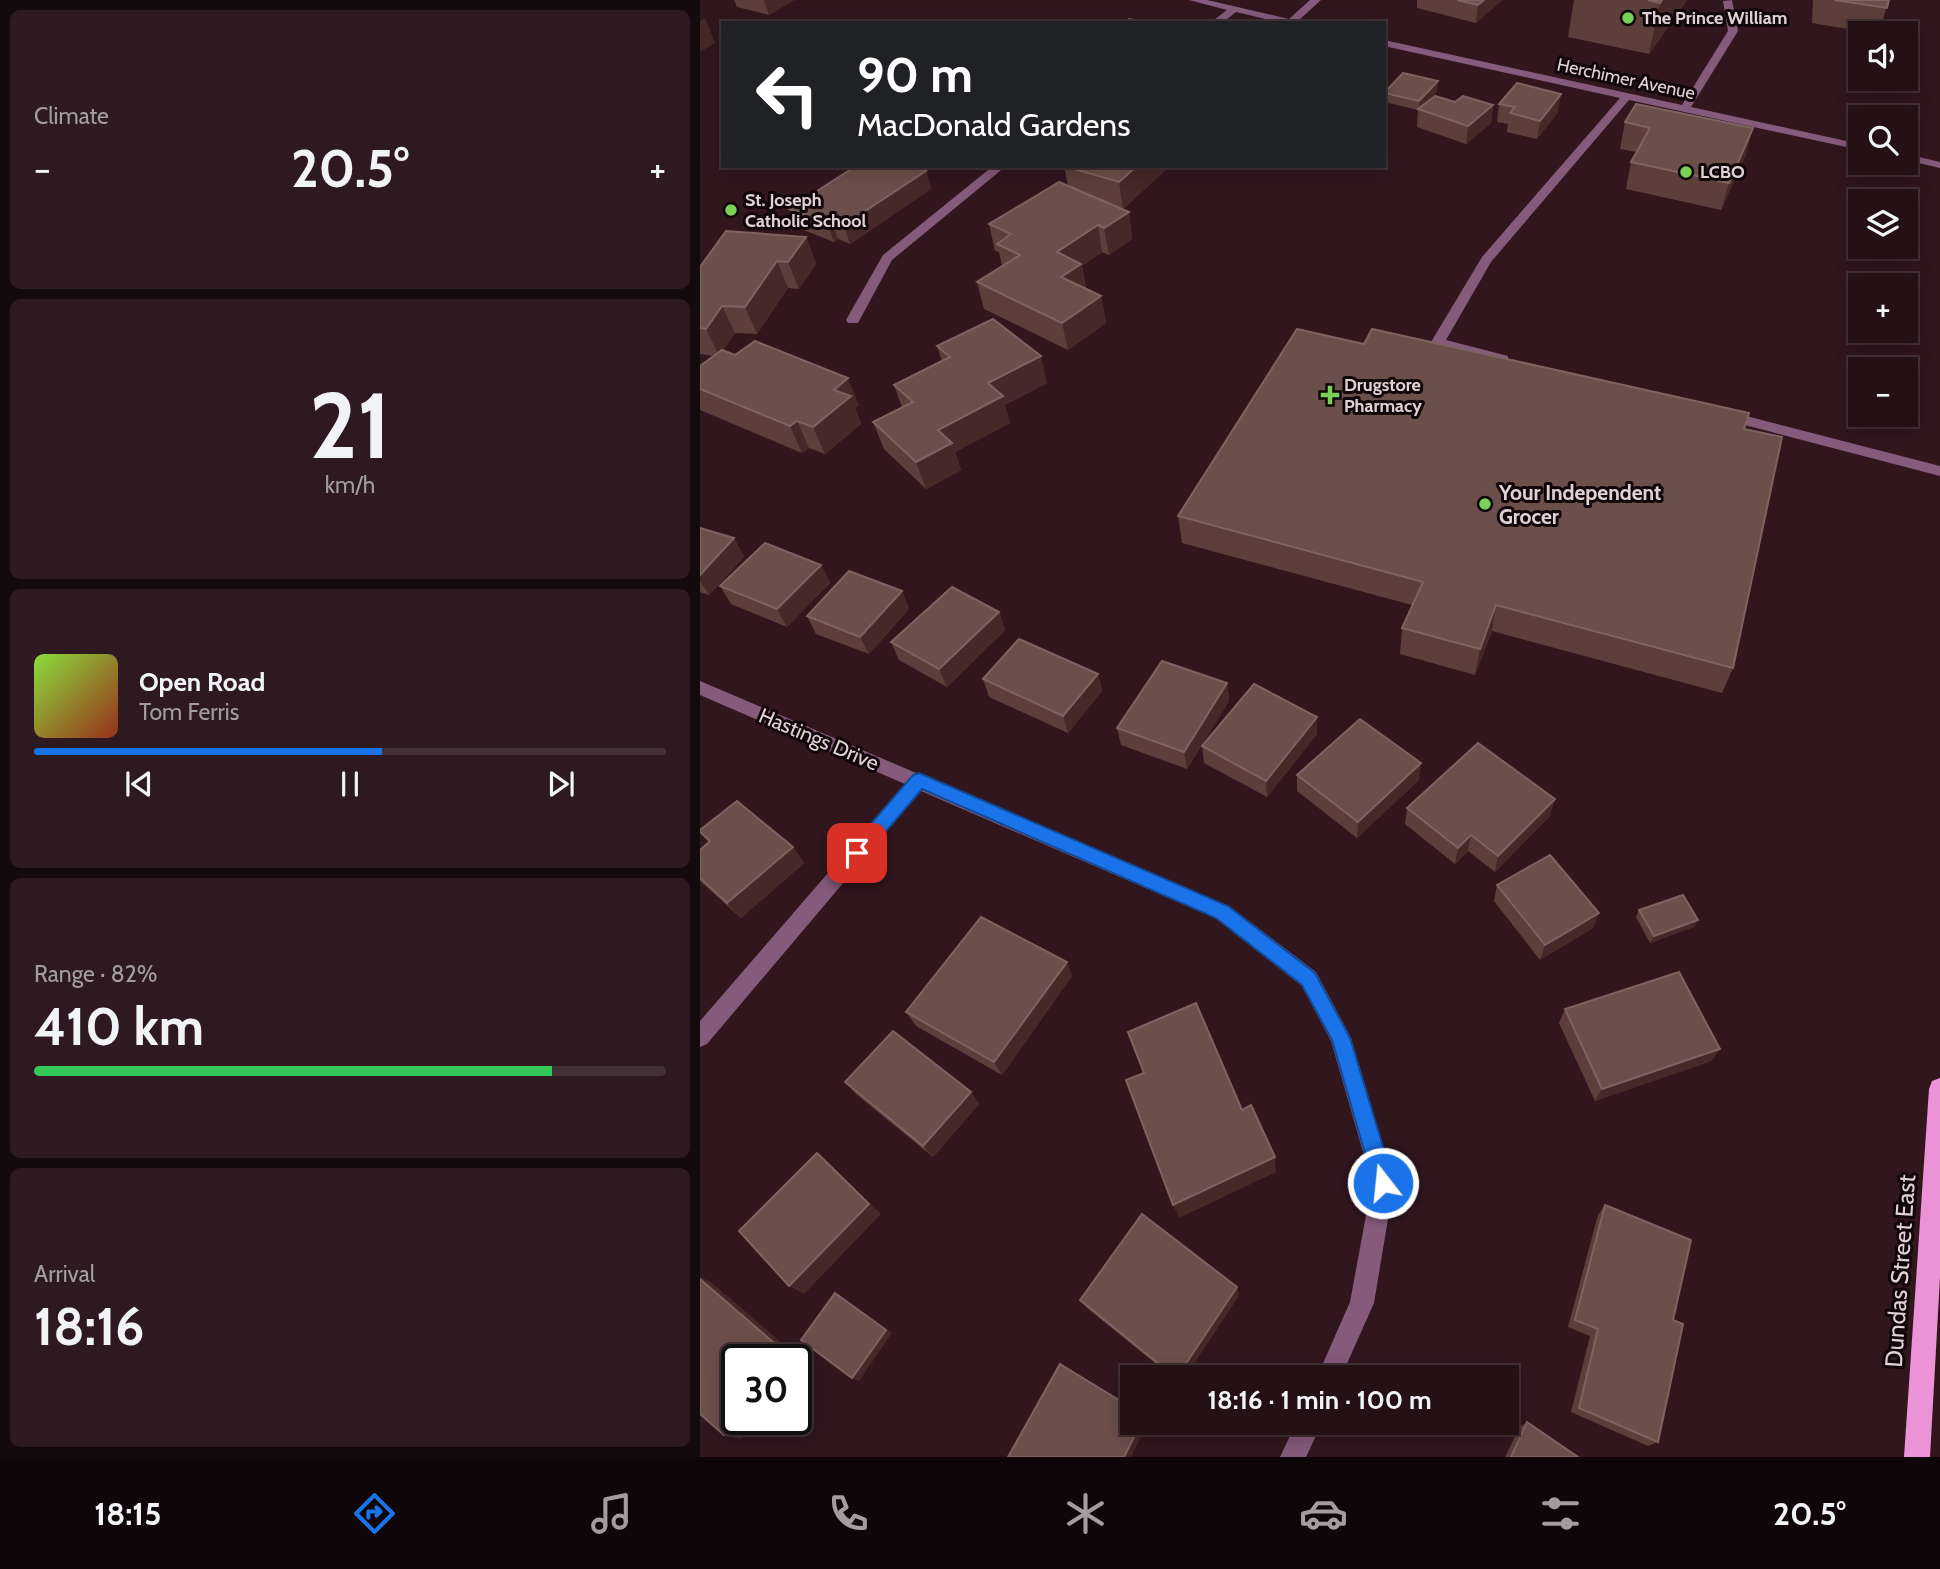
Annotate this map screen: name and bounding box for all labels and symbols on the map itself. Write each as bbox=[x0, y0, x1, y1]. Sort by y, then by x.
place label: The Prince William bbox=[1642, 7, 1787, 29]
marker: The Prince William bbox=[1620, 10, 1636, 26]
street label: Herchimer Avenue bbox=[1555, 54, 1697, 104]
place label: LCBO bbox=[1700, 161, 1745, 183]
marker: LCBO bbox=[1678, 164, 1694, 180]
place label: St. Joseph Catholic School bbox=[745, 189, 867, 232]
marker: St. Joseph Catholic School bbox=[723, 202, 739, 218]
place label: Drugstore Pharmacy bbox=[1344, 374, 1422, 417]
marker: Drugstore Pharmacy bbox=[1322, 387, 1338, 403]
place label: Your Independent Grocer bbox=[1498, 480, 1661, 529]
marker: Your Independent Grocer bbox=[1477, 496, 1493, 512]
street label: Hastings Drive bbox=[755, 703, 883, 776]
pin bbox=[827, 823, 887, 883]
position arrow bbox=[1346, 1146, 1420, 1220]
street label: Dundas Street East bbox=[1879, 1174, 1921, 1368]
speed limit sign: 30 bbox=[721, 1344, 812, 1435]

